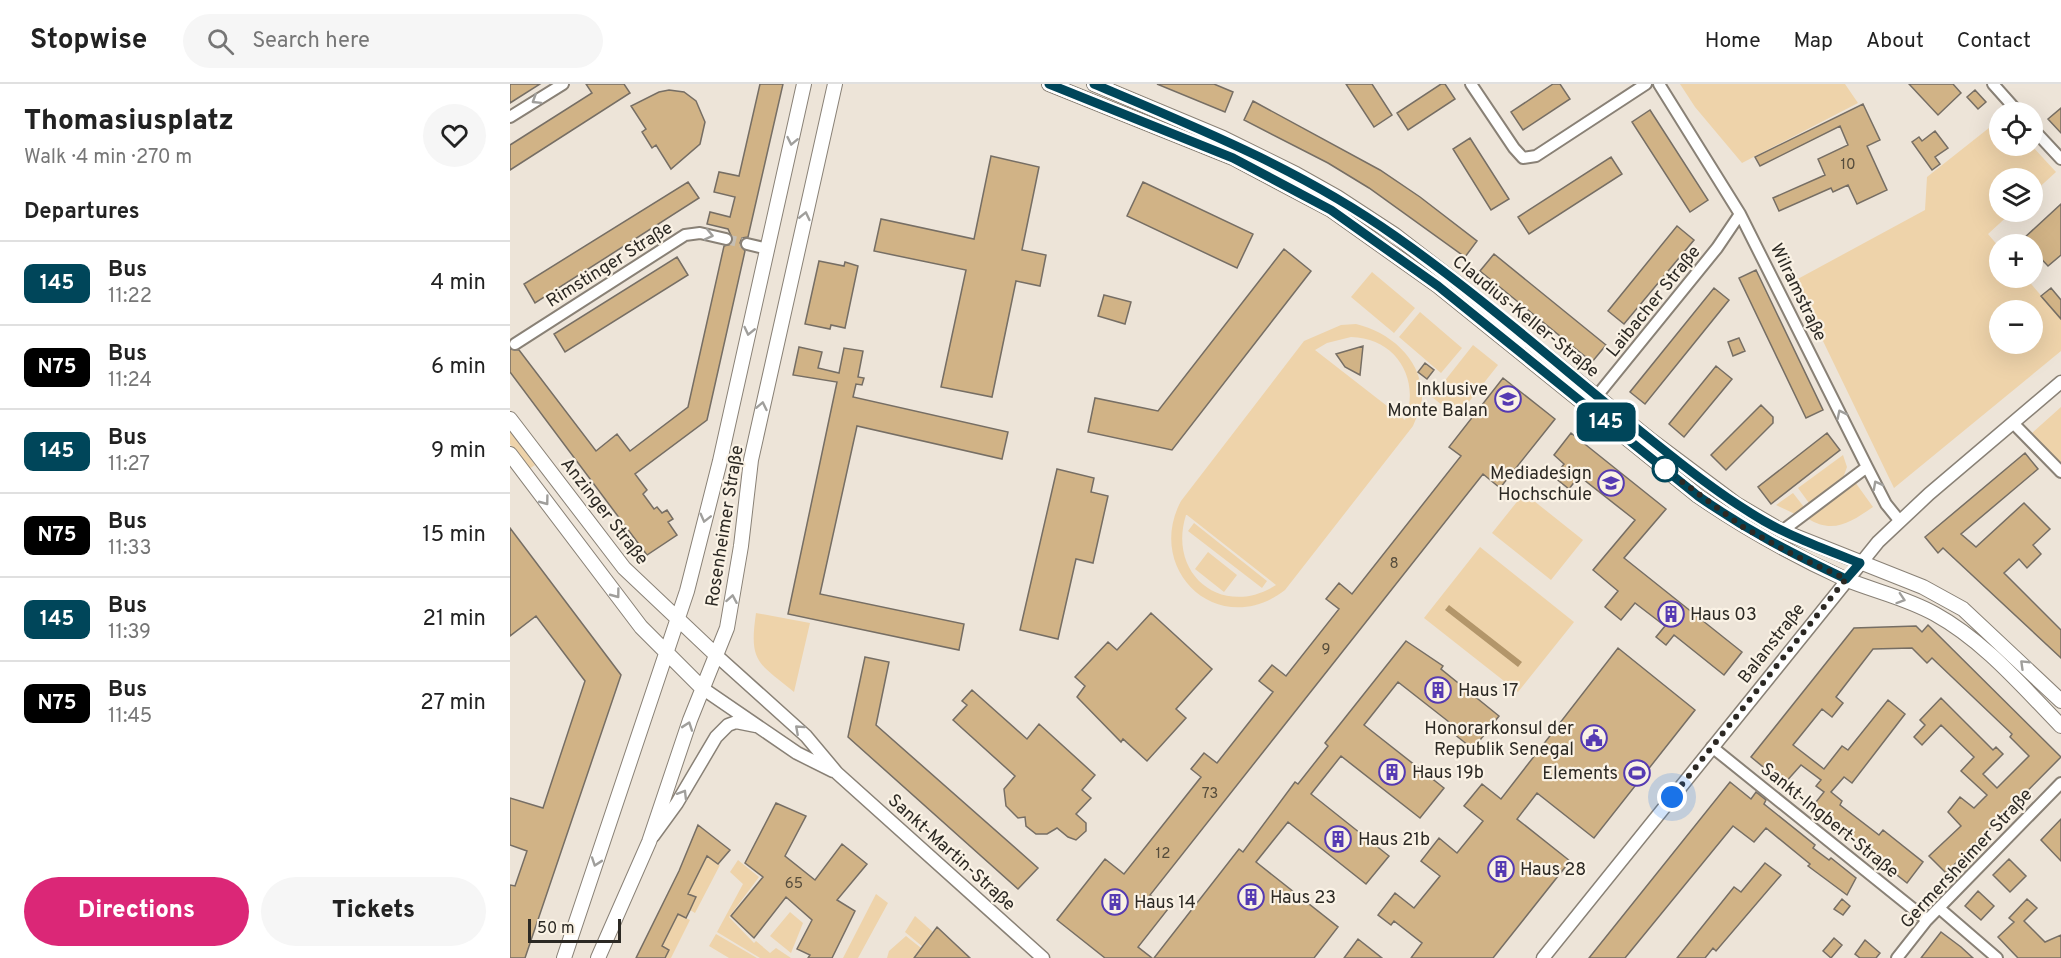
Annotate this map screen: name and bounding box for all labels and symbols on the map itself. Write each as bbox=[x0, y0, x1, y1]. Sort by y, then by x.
one-way arrow bbox=[532, 93, 542, 105]
one-way arrow bbox=[786, 136, 799, 146]
house number: 10 bbox=[1840, 156, 1856, 175]
one-way arrow bbox=[798, 211, 811, 221]
street label: Rimstinger Straße bbox=[542, 217, 677, 313]
one-way arrow bbox=[704, 228, 714, 241]
street label: Wilramstraße bbox=[1764, 240, 1831, 345]
street label: Laibacher Straße bbox=[1602, 241, 1706, 362]
street label: Claudius-Keller-Straße bbox=[1447, 251, 1603, 384]
one-way arrow bbox=[744, 326, 757, 336]
place label: Inklusive Monte Balan bbox=[1387, 379, 1488, 423]
school or university icon: Inklusive Monte Balan bbox=[1493, 384, 1523, 414]
one-way arrow bbox=[755, 402, 768, 412]
line badge: 145 bbox=[1572, 402, 1640, 442]
one-way arrow bbox=[1836, 410, 1848, 421]
street label: Rosenheimer Straße bbox=[701, 444, 750, 609]
street label: Anzinger Straße bbox=[555, 454, 653, 570]
unlabelled marker bbox=[1652, 456, 1678, 482]
place label: Mediadesign Hochschule bbox=[1490, 463, 1592, 507]
school or university icon: Mediadesign Hochschule bbox=[1596, 468, 1626, 498]
one-way arrow bbox=[1872, 481, 1884, 492]
one-way arrow bbox=[538, 494, 549, 505]
one-way arrow bbox=[700, 513, 713, 523]
house number: 8 bbox=[1389, 555, 1399, 574]
one-way arrow bbox=[609, 587, 620, 598]
one-way arrow bbox=[1895, 592, 1906, 604]
one-way arrow bbox=[725, 594, 738, 604]
building icon: Haus 03 bbox=[1656, 599, 1686, 629]
street label: Balanstraße bbox=[1734, 599, 1811, 689]
place label: Haus 03 bbox=[1690, 604, 1757, 627]
house number: 9 bbox=[1322, 641, 1330, 660]
one-way arrow bbox=[2020, 660, 2031, 671]
building icon: Haus 17 bbox=[1423, 675, 1453, 705]
place label: Haus 17 bbox=[1458, 680, 1518, 703]
place label: Honorarkonsul der Republik Senegal bbox=[1424, 718, 1574, 762]
one-way arrow bbox=[681, 722, 693, 732]
public building icon: Honorarkonsul der Republik Senegal bbox=[1579, 723, 1609, 753]
one-way arrow bbox=[795, 725, 806, 736]
building icon: Haus 19b bbox=[1377, 757, 1407, 787]
sports icon: Elements bbox=[1622, 758, 1652, 788]
street label: Sankt-Ingbert-Straße bbox=[1755, 758, 1903, 884]
place label: Haus 19b bbox=[1412, 762, 1484, 785]
place label: Elements bbox=[1542, 763, 1618, 786]
your location bbox=[1657, 782, 1687, 812]
street label: Germersheimer Straße bbox=[1896, 784, 2038, 934]
house number: 73 bbox=[1202, 785, 1218, 804]
one-way arrow bbox=[675, 790, 687, 800]
street label: Sankt-Martin-Straße bbox=[882, 790, 1020, 917]
building icon: Haus 21b bbox=[1323, 824, 1353, 854]
place label: Haus 21b bbox=[1358, 829, 1430, 852]
house number: 12 bbox=[1156, 845, 1170, 864]
building icon: Haus 28 bbox=[1486, 854, 1516, 884]
one-way arrow bbox=[591, 856, 604, 867]
place label: Haus 28 bbox=[1520, 859, 1586, 882]
house number: 65 bbox=[785, 875, 803, 894]
building icon: Haus 23 bbox=[1236, 882, 1266, 912]
building icon: Haus 14 bbox=[1100, 887, 1130, 917]
place label: Haus 23 bbox=[1270, 887, 1336, 910]
place label: Haus 14 bbox=[1134, 892, 1196, 915]
scale bar bbox=[528, 916, 621, 944]

